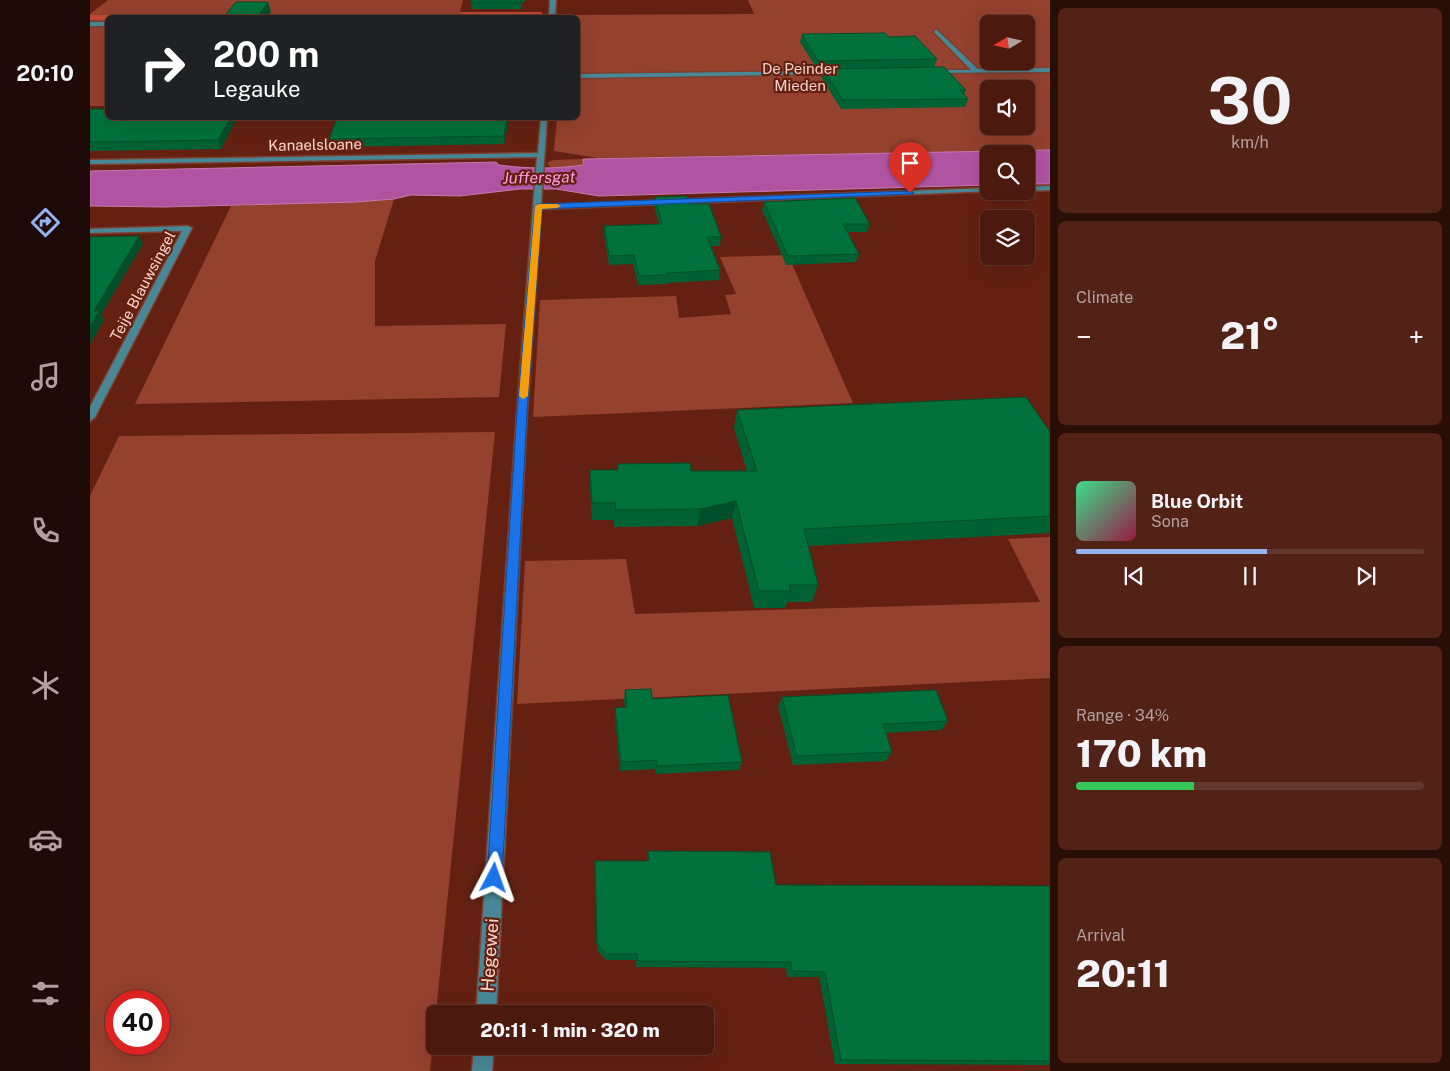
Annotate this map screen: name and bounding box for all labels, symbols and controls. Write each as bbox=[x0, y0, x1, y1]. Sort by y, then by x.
north arrow bbox=[980, 15, 1035, 70]
map controls bbox=[980, 15, 1035, 265]
text: 200 m bbox=[213, 34, 319, 75]
icon: right bbox=[130, 35, 195, 100]
text: 20:10 bbox=[16, 60, 74, 86]
park label: De Peinder Mieden bbox=[762, 60, 838, 94]
text: 30 bbox=[1208, 62, 1292, 139]
text: Legauke bbox=[213, 76, 300, 102]
button: sound bbox=[980, 80, 1035, 135]
text: km/h bbox=[1231, 133, 1269, 152]
street label: Kanaelsloane bbox=[268, 135, 362, 154]
pin bbox=[889, 142, 931, 193]
button: search bbox=[980, 145, 1035, 200]
icon: arrive bbox=[896, 149, 924, 177]
water label: Juffersgat bbox=[502, 167, 576, 188]
icon: directions bbox=[28, 205, 63, 240]
button: layers bbox=[980, 210, 1035, 265]
street label: Teije Blauwsingel bbox=[107, 228, 179, 343]
text: Climate bbox=[1076, 288, 1133, 307]
text: 21° bbox=[1220, 313, 1280, 358]
text: − bbox=[1076, 320, 1092, 353]
text: + bbox=[1408, 320, 1424, 353]
icon: music bbox=[28, 359, 63, 394]
text: Blue Orbit bbox=[1151, 490, 1243, 512]
text: Sona bbox=[1151, 512, 1189, 531]
icon: phone bbox=[28, 513, 63, 548]
icon: previous bbox=[1120, 562, 1148, 590]
icon: pause bbox=[1236, 562, 1264, 590]
icon: next bbox=[1352, 562, 1380, 590]
icon: climate bbox=[28, 668, 63, 703]
text: Range · 34% bbox=[1076, 706, 1169, 725]
text: 170 km bbox=[1076, 731, 1207, 776]
icon: car bbox=[28, 822, 63, 857]
position arrow bbox=[467, 851, 519, 903]
street label: Hegewei bbox=[476, 918, 503, 992]
text: Arrival bbox=[1076, 926, 1125, 945]
text: 20:11 bbox=[1076, 951, 1170, 996]
icon: filters bbox=[28, 976, 63, 1011]
speed limit sign: 40 bbox=[105, 990, 170, 1055]
text: 20:11 · 1 min · 320 m bbox=[480, 1019, 660, 1041]

